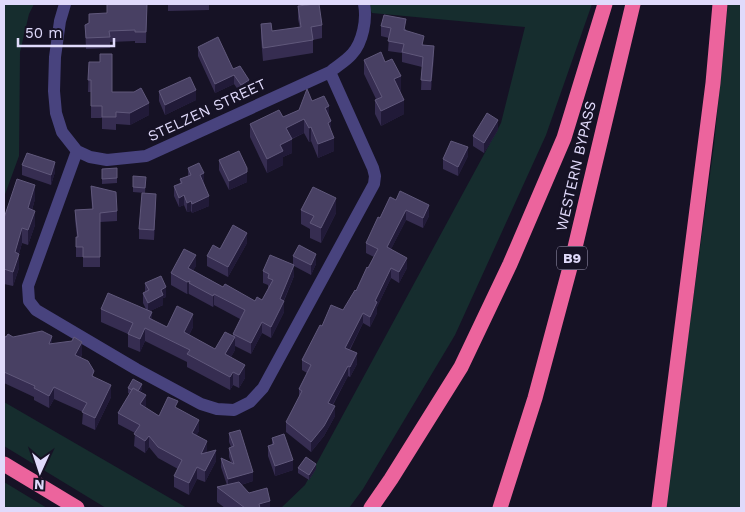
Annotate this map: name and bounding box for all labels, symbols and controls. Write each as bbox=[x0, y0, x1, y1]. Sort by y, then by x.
scale bar bbox=[18, 15, 114, 47]
text: 50 m bbox=[25, 24, 62, 42]
street label: STELZEN STREET bbox=[145, 75, 269, 145]
street label: WESTERN BYPASS bbox=[552, 99, 600, 233]
road number: B9 bbox=[557, 247, 587, 270]
north arrow bbox=[15, 447, 65, 497]
text: N bbox=[34, 477, 45, 493]

